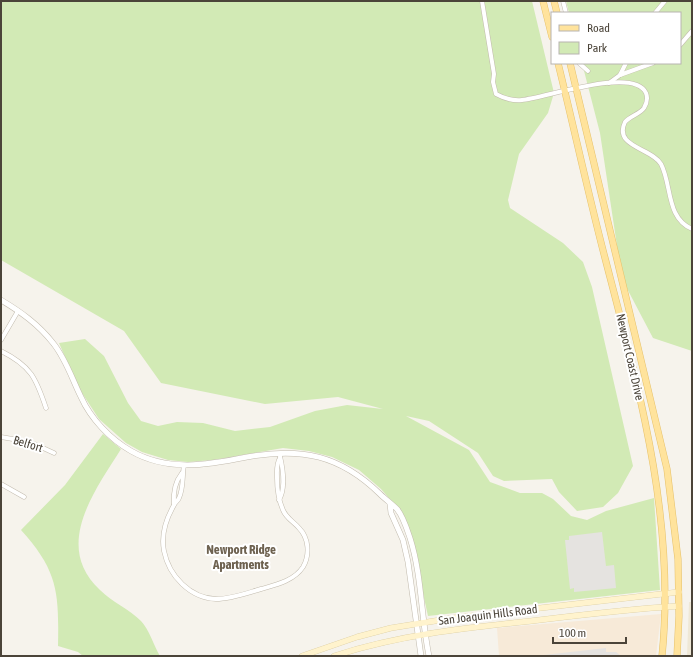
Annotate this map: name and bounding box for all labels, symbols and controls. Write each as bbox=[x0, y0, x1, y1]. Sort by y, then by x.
legend bbox=[551, 12, 681, 64]
text: Road bbox=[587, 21, 610, 35]
text: Park bbox=[587, 41, 608, 55]
street label: Newport Coast Drive bbox=[613, 312, 647, 402]
street label: Belfort bbox=[12, 433, 45, 455]
district label: Newport Ridge Apartments bbox=[206, 542, 276, 572]
street label: San Joaquin Hills Road bbox=[438, 602, 538, 628]
scale bar bbox=[553, 619, 626, 645]
text: 100 m bbox=[559, 626, 586, 640]

